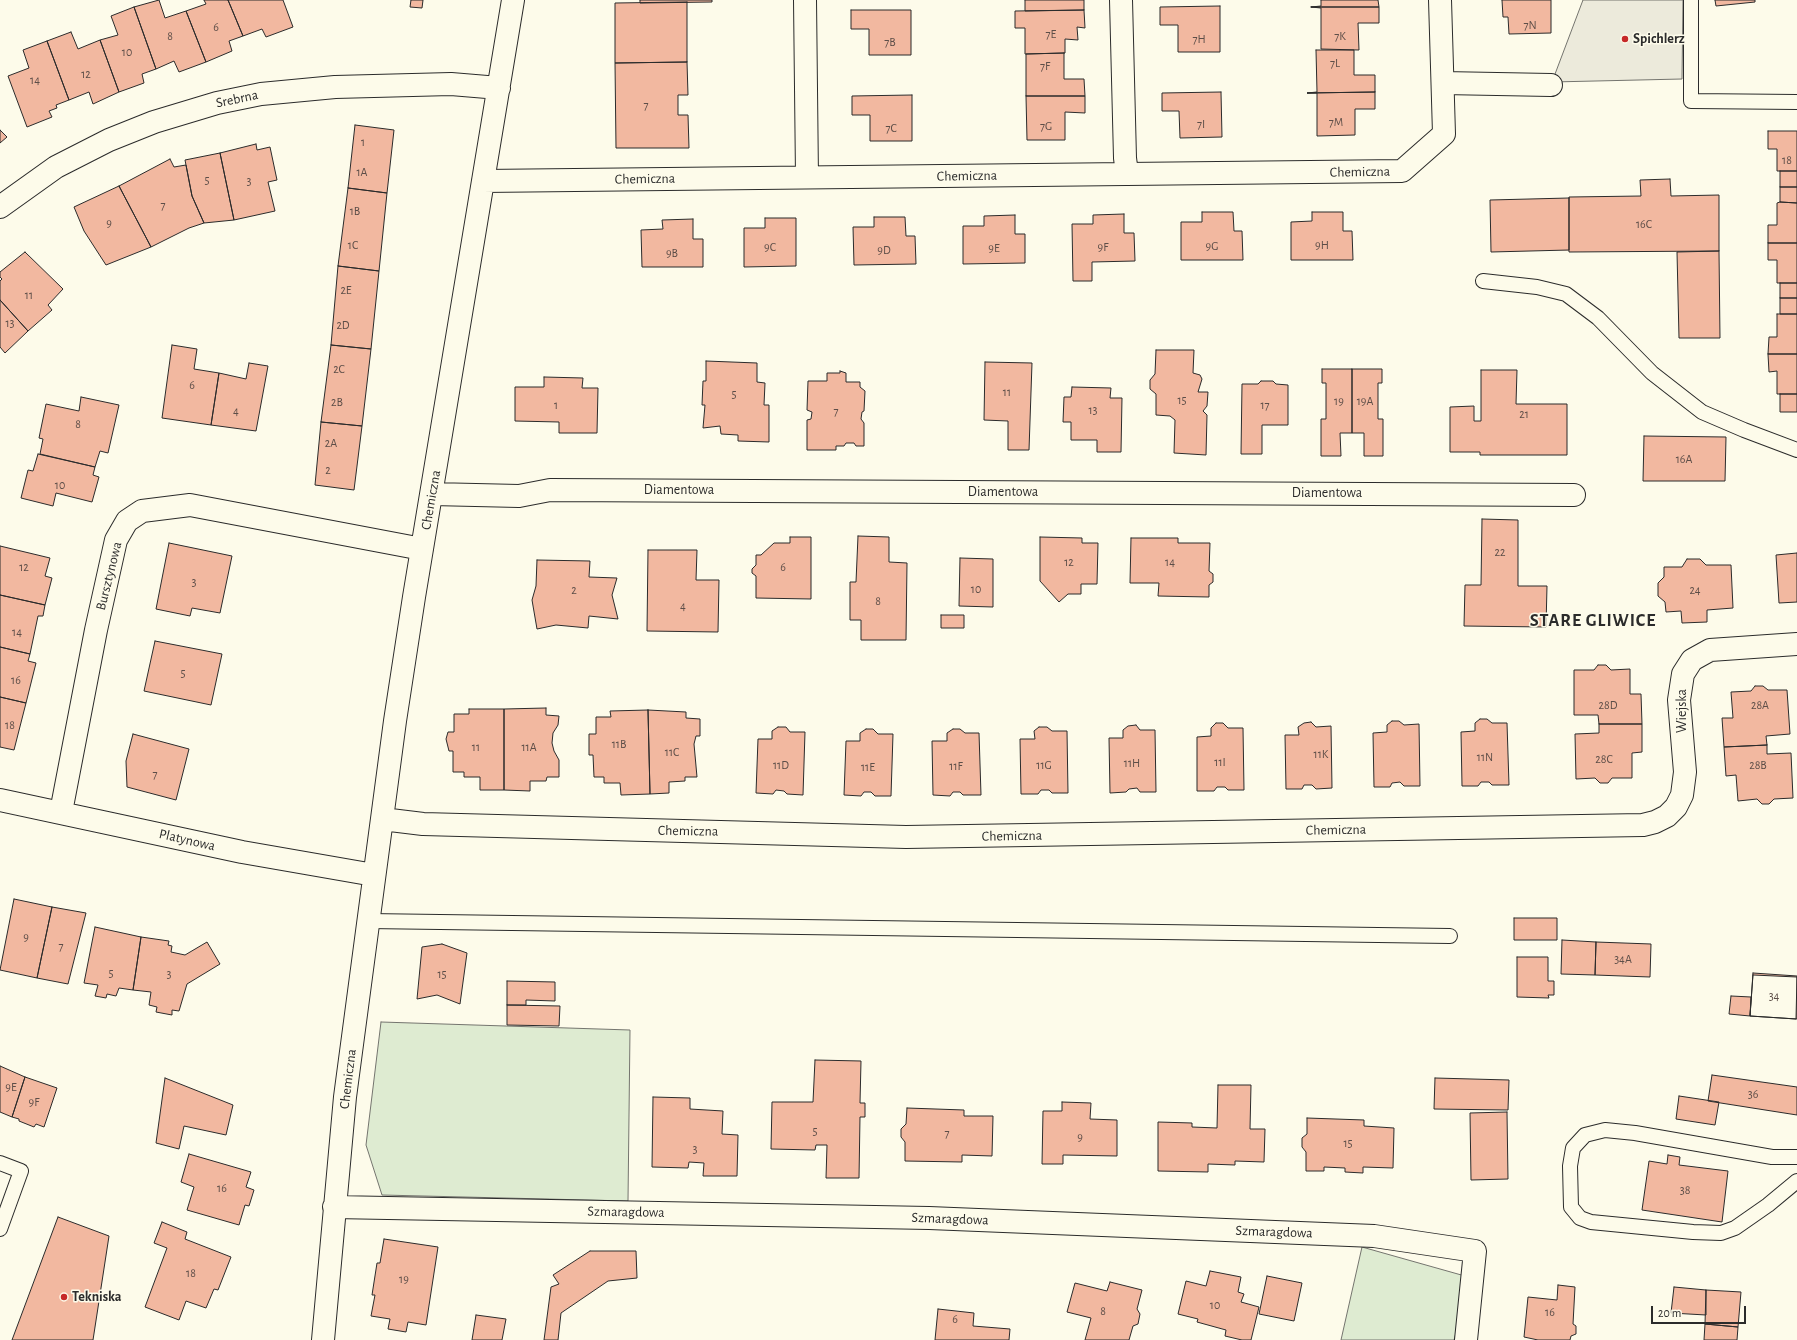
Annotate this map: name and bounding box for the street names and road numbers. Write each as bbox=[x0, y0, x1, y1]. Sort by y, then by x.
street label: Srebrna bbox=[214, 86, 260, 112]
street label: Chemiczna bbox=[1330, 163, 1390, 181]
street label: Chemiczna bbox=[937, 167, 997, 185]
street label: Chemiczna bbox=[615, 170, 675, 188]
street label: Chemiczna bbox=[417, 469, 445, 531]
street label: Diamentowa bbox=[644, 482, 714, 498]
street label: Diamentowa bbox=[968, 484, 1038, 500]
street label: Diamentowa bbox=[1292, 485, 1362, 501]
street label: Bursztynowa bbox=[92, 540, 126, 612]
street label: Wiejska bbox=[1674, 689, 1690, 733]
street label: Chemiczna bbox=[1306, 821, 1366, 839]
street label: Chemiczna bbox=[658, 822, 718, 840]
street label: Platynowa bbox=[157, 825, 217, 855]
street label: Chemiczna bbox=[982, 827, 1042, 845]
street label: Chemiczna bbox=[336, 1048, 360, 1110]
street label: Szmaragdowa bbox=[587, 1203, 665, 1221]
street label: Szmaragdowa bbox=[911, 1209, 989, 1229]
street label: Szmaragdowa bbox=[1235, 1222, 1313, 1242]

